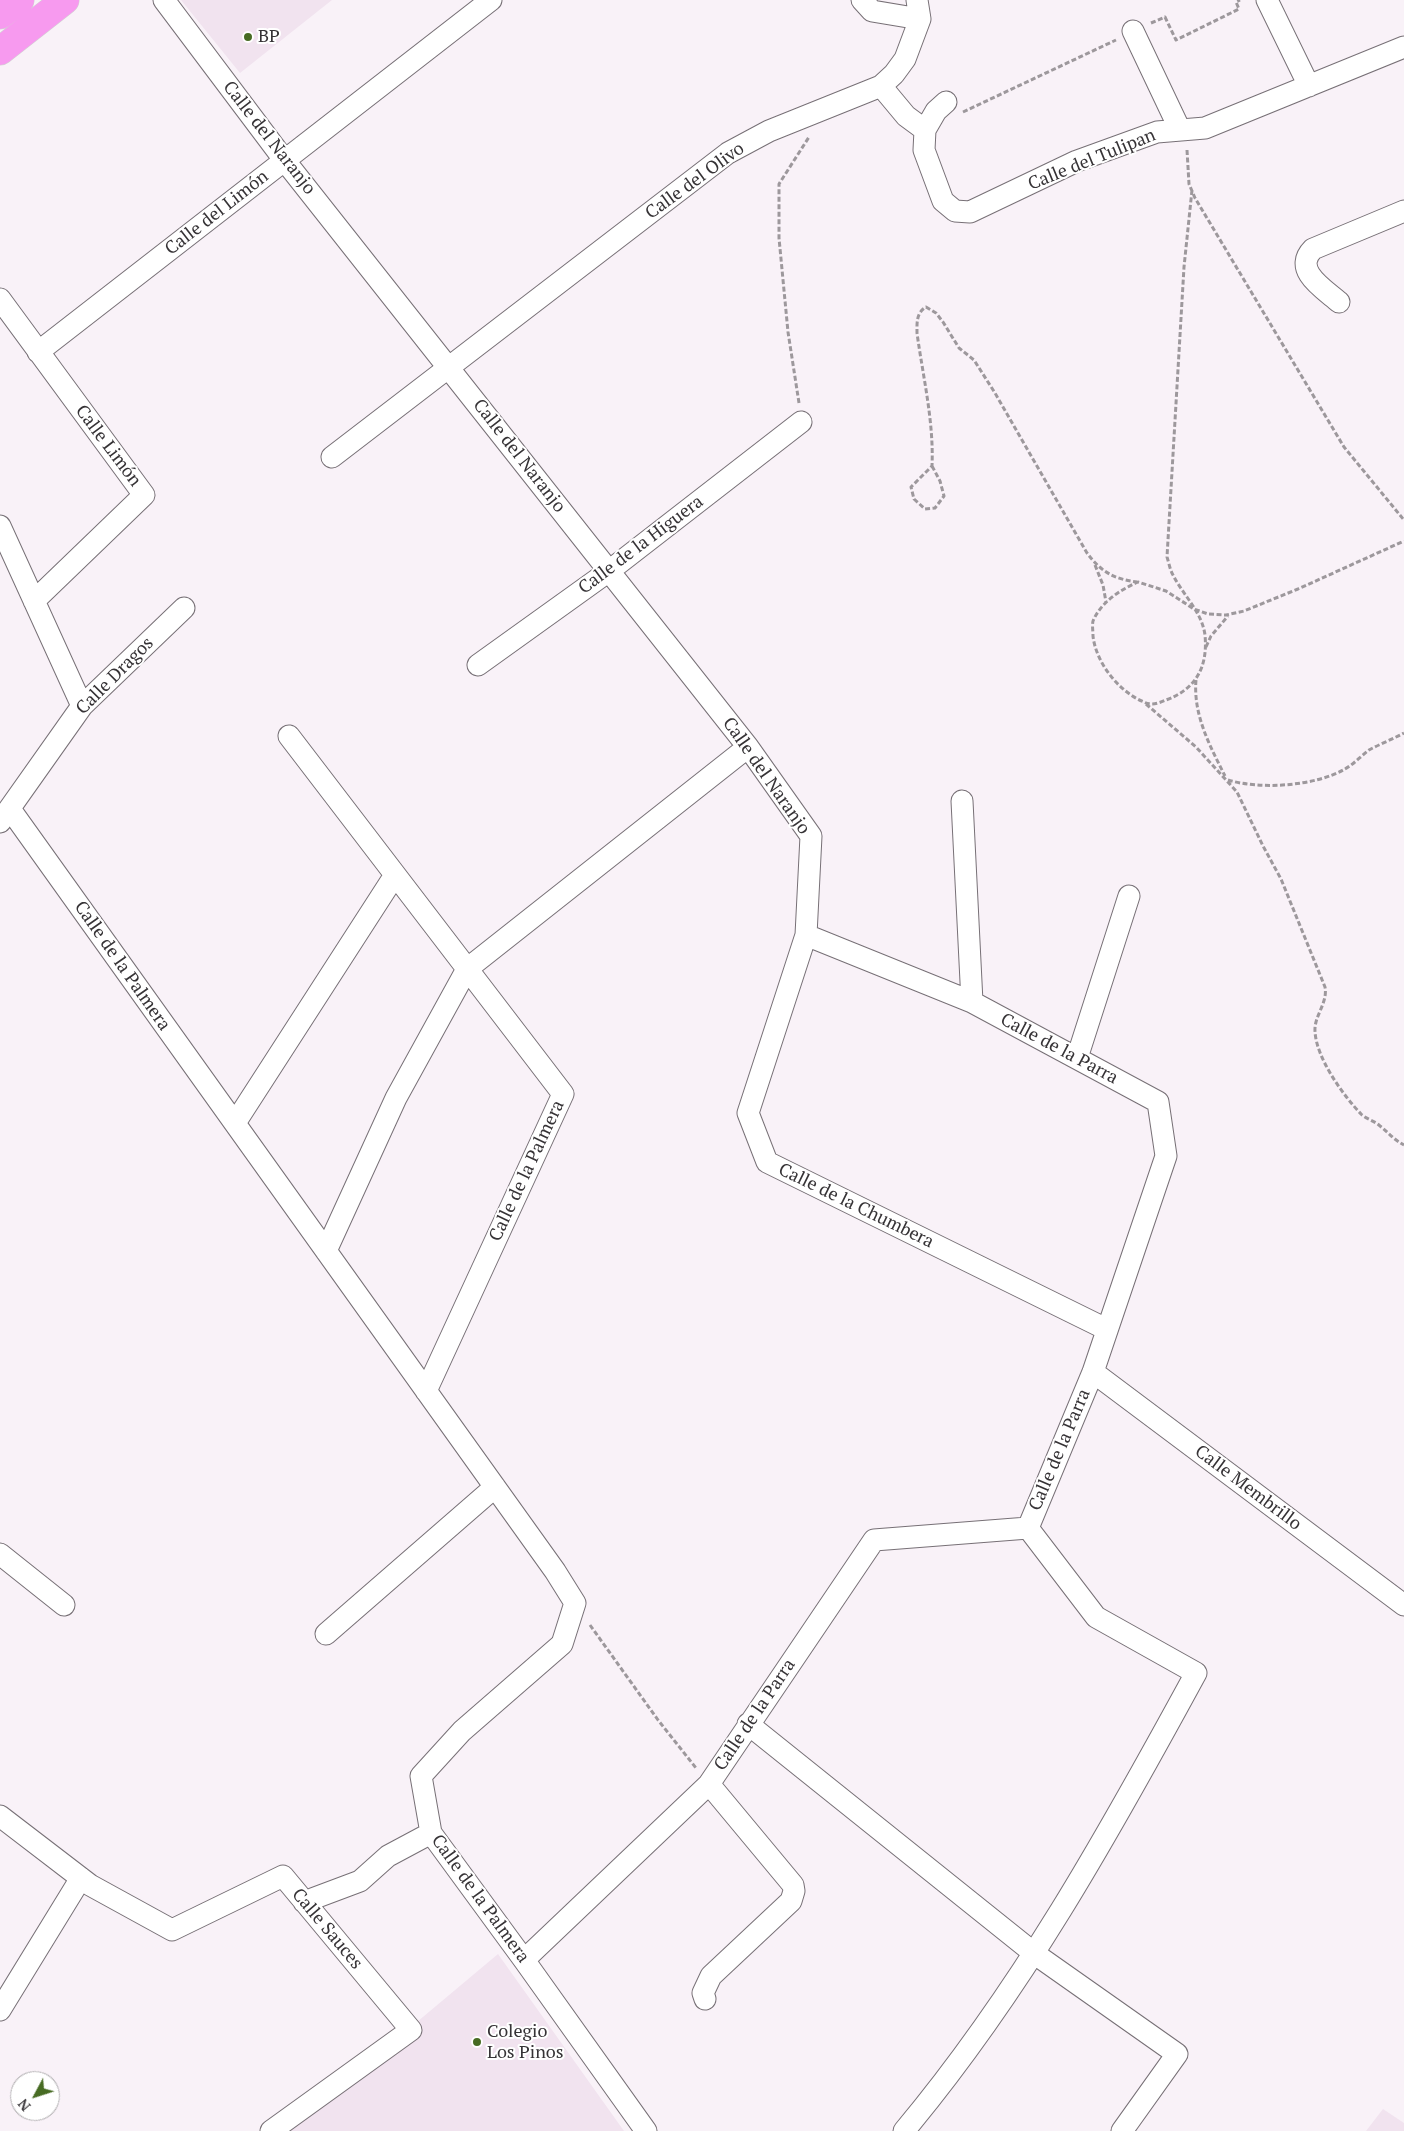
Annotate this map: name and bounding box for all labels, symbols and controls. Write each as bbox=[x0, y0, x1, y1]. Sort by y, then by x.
place label: BP bbox=[258, 26, 280, 48]
marker: BP bbox=[242, 31, 254, 43]
street label: Calle del Naranjo bbox=[218, 77, 320, 199]
street label: Calle del Tulipan bbox=[1025, 125, 1159, 195]
street label: Calle del Olivo bbox=[641, 138, 749, 224]
street label: Calle del Limón bbox=[161, 166, 273, 260]
street label: Calle del Naranjo bbox=[468, 395, 570, 517]
street label: Calle Limón bbox=[70, 401, 146, 491]
street label: Calle de la Higuera bbox=[574, 491, 708, 599]
street label: Calle Dragos bbox=[72, 633, 158, 719]
street label: Calle del Naranjo bbox=[718, 713, 814, 839]
street label: Calle de la Palmera bbox=[69, 897, 175, 1035]
street label: Calle de la Parra bbox=[997, 1009, 1121, 1089]
street label: Calle de la Palmera bbox=[485, 1097, 569, 1245]
street label: Calle de la Chumbera bbox=[775, 1159, 937, 1253]
street label: Calle de la Parra bbox=[1025, 1386, 1095, 1514]
street label: Calle Membrillo bbox=[1190, 1441, 1306, 1535]
street label: Calle de la Parra bbox=[710, 1655, 800, 1775]
street label: Calle de la Palmera bbox=[426, 1831, 534, 1967]
street label: Calle Sauces bbox=[287, 1884, 367, 1974]
place label: Colegio Los Pinos bbox=[487, 2021, 564, 2064]
marker: Colegio Los Pinos bbox=[471, 2036, 483, 2048]
north arrow bbox=[10, 2071, 60, 2121]
text: N bbox=[13, 2095, 35, 2115]

